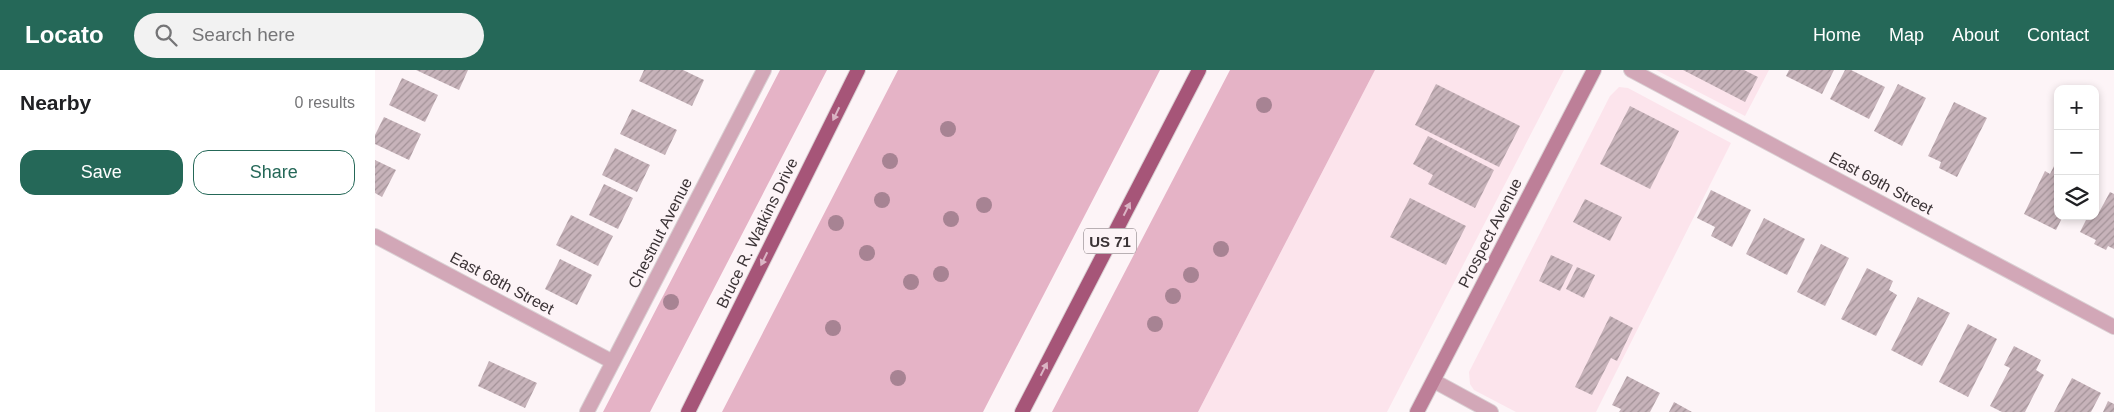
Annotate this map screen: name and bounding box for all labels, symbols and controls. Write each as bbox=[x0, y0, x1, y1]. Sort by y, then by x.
search box bbox=[134, 13, 484, 58]
text: Locato bbox=[25, 21, 104, 48]
icon: search bbox=[152, 21, 180, 49]
text: Search here bbox=[192, 24, 295, 45]
text: Home bbox=[1813, 25, 1861, 45]
text: Map bbox=[1889, 25, 1924, 45]
text: About bbox=[1952, 25, 1999, 45]
text: Contact bbox=[2027, 25, 2089, 45]
map controls bbox=[2054, 85, 2099, 220]
button: + bbox=[2054, 85, 2099, 130]
text: Nearby bbox=[20, 91, 91, 114]
text: 0 results bbox=[295, 94, 355, 111]
one-way arrow bbox=[832, 106, 840, 121]
button: − bbox=[2054, 130, 2099, 175]
street label: East 69th Street bbox=[1826, 149, 1936, 218]
button: Save bbox=[20, 150, 183, 195]
button: Share bbox=[193, 150, 355, 195]
street label: Bruce R. Watkins Drive bbox=[713, 155, 801, 311]
street label: Chestnut Avenue bbox=[625, 175, 695, 291]
street label: Prospect Avenue bbox=[1455, 175, 1525, 291]
button: layers bbox=[2054, 175, 2099, 220]
one-way arrow bbox=[1123, 202, 1131, 216]
road number: US 71 bbox=[1084, 228, 1136, 254]
street label: East 68th Street bbox=[447, 249, 557, 318]
one-way arrow bbox=[760, 252, 768, 266]
one-way arrow bbox=[1040, 361, 1048, 376]

